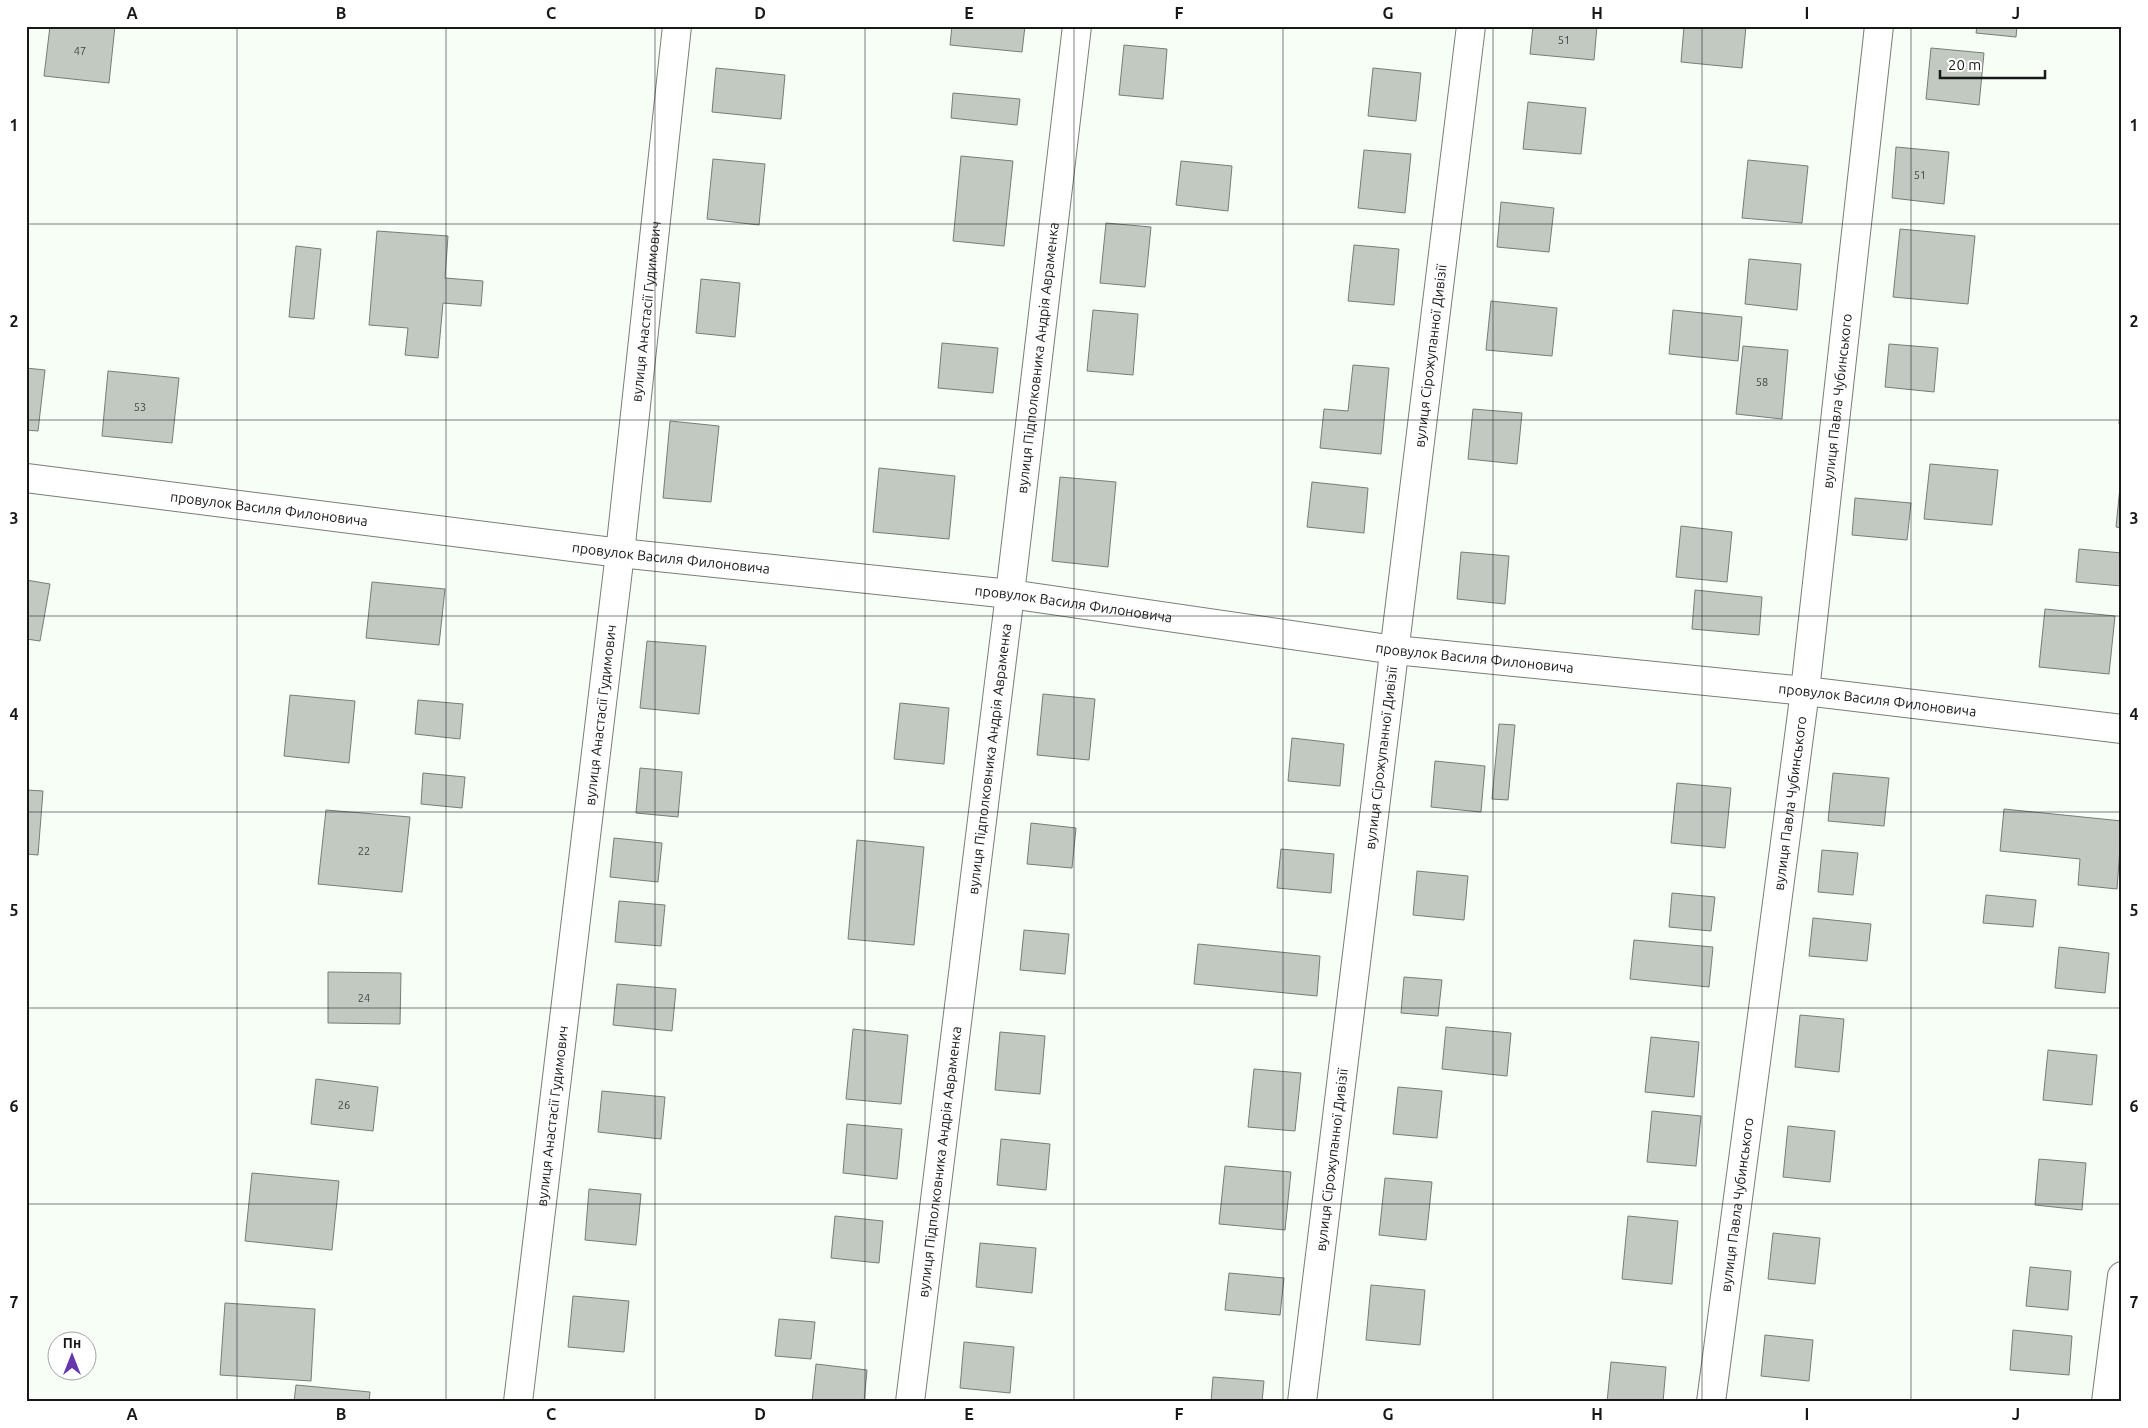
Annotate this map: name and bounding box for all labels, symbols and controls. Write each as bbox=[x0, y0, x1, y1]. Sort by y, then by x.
text: A bbox=[126, 4, 138, 22]
text: B bbox=[336, 4, 346, 22]
text: C bbox=[546, 4, 556, 22]
text: D bbox=[754, 4, 766, 22]
text: E bbox=[964, 4, 974, 22]
text: F bbox=[1175, 4, 1184, 22]
text: G bbox=[1382, 4, 1394, 22]
text: H bbox=[1591, 4, 1603, 22]
text: I bbox=[1805, 4, 1809, 22]
text: J bbox=[2012, 4, 2020, 22]
house number: 51 bbox=[1558, 34, 1570, 46]
house number: 47 bbox=[74, 45, 86, 57]
scale bar bbox=[1940, 48, 2046, 80]
text: 20 m bbox=[1948, 56, 1981, 73]
text: 1 bbox=[9, 116, 19, 134]
text: 1 bbox=[2129, 116, 2139, 134]
house number: 51 bbox=[1914, 169, 1926, 181]
street label: вулиця Анастасії Гудимович bbox=[628, 220, 664, 403]
street label: вулиця Підполковника Андрія Авраменка bbox=[1014, 221, 1062, 494]
street label: вулиця Сірожупанної Дивізії bbox=[1411, 263, 1450, 448]
text: 2 bbox=[9, 312, 19, 330]
text: 2 bbox=[2129, 312, 2139, 330]
street label: вулиця Павла Чубинського bbox=[1820, 313, 1855, 489]
house number: 58 bbox=[1756, 376, 1768, 388]
house number: 53 bbox=[134, 401, 146, 413]
street label: провулок Василя Филоновича bbox=[169, 488, 369, 529]
text: 3 bbox=[9, 509, 19, 527]
text: 3 bbox=[2129, 509, 2139, 527]
street label: провулок Василя Филоновича bbox=[571, 539, 771, 577]
street label: провулок Василя Филоновича bbox=[974, 582, 1173, 625]
street label: вулиця Підполковника Андрія Авраменка bbox=[965, 622, 1014, 895]
street label: вулиця Анастасії Гудимович bbox=[582, 624, 619, 806]
street label: провулок Василя Филоновича bbox=[1375, 639, 1575, 676]
street label: вулиця Сірожупанної Дивізії bbox=[1362, 665, 1400, 850]
street label: провулок Василя Филоновича bbox=[1778, 680, 1977, 719]
text: 4 bbox=[9, 705, 19, 723]
text: 4 bbox=[2129, 705, 2139, 723]
street label: вулиця Павла Чубинського bbox=[1771, 715, 1810, 891]
house number: 22 bbox=[358, 845, 370, 857]
text: 5 bbox=[9, 901, 19, 919]
text: 5 bbox=[2129, 901, 2139, 919]
house number: 24 bbox=[358, 992, 370, 1004]
street label: вулиця Анастасії Гудимович bbox=[534, 1025, 571, 1207]
street label: вулиця Підполковника Андрія Авраменка bbox=[915, 1025, 964, 1298]
street label: вулиця Сірожупанної Дивізії bbox=[1313, 1067, 1351, 1252]
text: 6 bbox=[9, 1097, 19, 1115]
text: 6 bbox=[2129, 1097, 2139, 1115]
house number: 26 bbox=[338, 1099, 350, 1111]
street label: вулиця Павла Чубинського bbox=[1718, 1117, 1757, 1293]
text: 7 bbox=[9, 1293, 19, 1311]
text: 7 bbox=[2129, 1293, 2139, 1311]
north arrow bbox=[48, 1330, 98, 1380]
text: Пн bbox=[63, 1335, 81, 1351]
text: A bbox=[126, 1405, 138, 1423]
text: B bbox=[336, 1405, 346, 1423]
text: C bbox=[546, 1405, 556, 1423]
text: D bbox=[754, 1405, 766, 1423]
text: E bbox=[964, 1405, 974, 1423]
text: F bbox=[1175, 1405, 1184, 1423]
text: G bbox=[1382, 1405, 1394, 1423]
text: H bbox=[1591, 1405, 1603, 1423]
text: I bbox=[1805, 1405, 1809, 1423]
text: J bbox=[2012, 1405, 2020, 1423]

